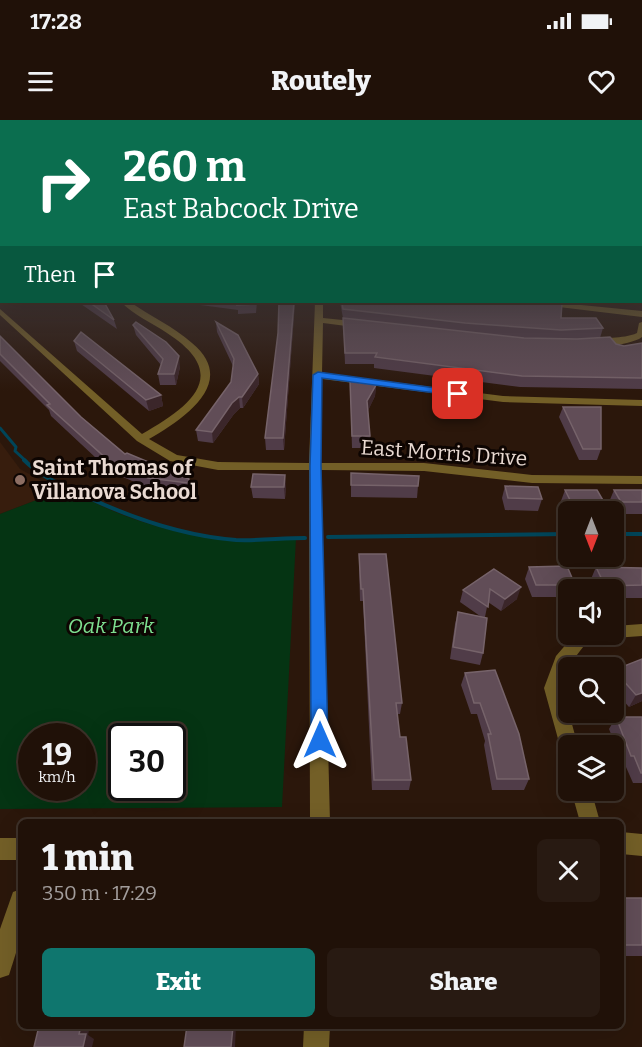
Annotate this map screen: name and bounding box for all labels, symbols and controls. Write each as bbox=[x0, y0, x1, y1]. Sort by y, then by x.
text: 17:28 bbox=[30, 8, 82, 35]
icon: menu bbox=[24, 65, 57, 98]
text: Routely bbox=[271, 65, 371, 97]
icon: heart bbox=[585, 65, 618, 98]
text: 260 m bbox=[123, 142, 246, 192]
icon: right bbox=[24, 144, 102, 222]
text: East Babcock Drive bbox=[123, 193, 359, 225]
icon: arrive bbox=[88, 258, 121, 291]
text: Then bbox=[24, 261, 76, 288]
pin bbox=[432, 368, 483, 419]
icon: arrive bbox=[441, 377, 474, 410]
street label: East Morris Drive bbox=[360, 434, 528, 472]
place label: Saint Thomas of Villanova School bbox=[32, 455, 197, 505]
marker: Saint Thomas of Villanova School bbox=[13, 473, 27, 487]
north arrow bbox=[558, 501, 624, 567]
map controls bbox=[558, 501, 624, 801]
button: sound bbox=[558, 579, 624, 645]
park label: Oak Park bbox=[68, 613, 155, 639]
button: search bbox=[558, 657, 624, 723]
position arrow bbox=[288, 708, 352, 772]
speed limit sign: 30 bbox=[108, 723, 186, 801]
button: layers bbox=[558, 735, 624, 801]
text: 19 bbox=[42, 737, 72, 773]
text: km/h bbox=[38, 768, 76, 786]
text: 1 min bbox=[42, 836, 134, 880]
button: close bbox=[537, 839, 600, 902]
text: 350 m · 17:29 bbox=[42, 881, 157, 905]
button: Exit bbox=[42, 948, 315, 1017]
button: Share bbox=[327, 948, 600, 1017]

